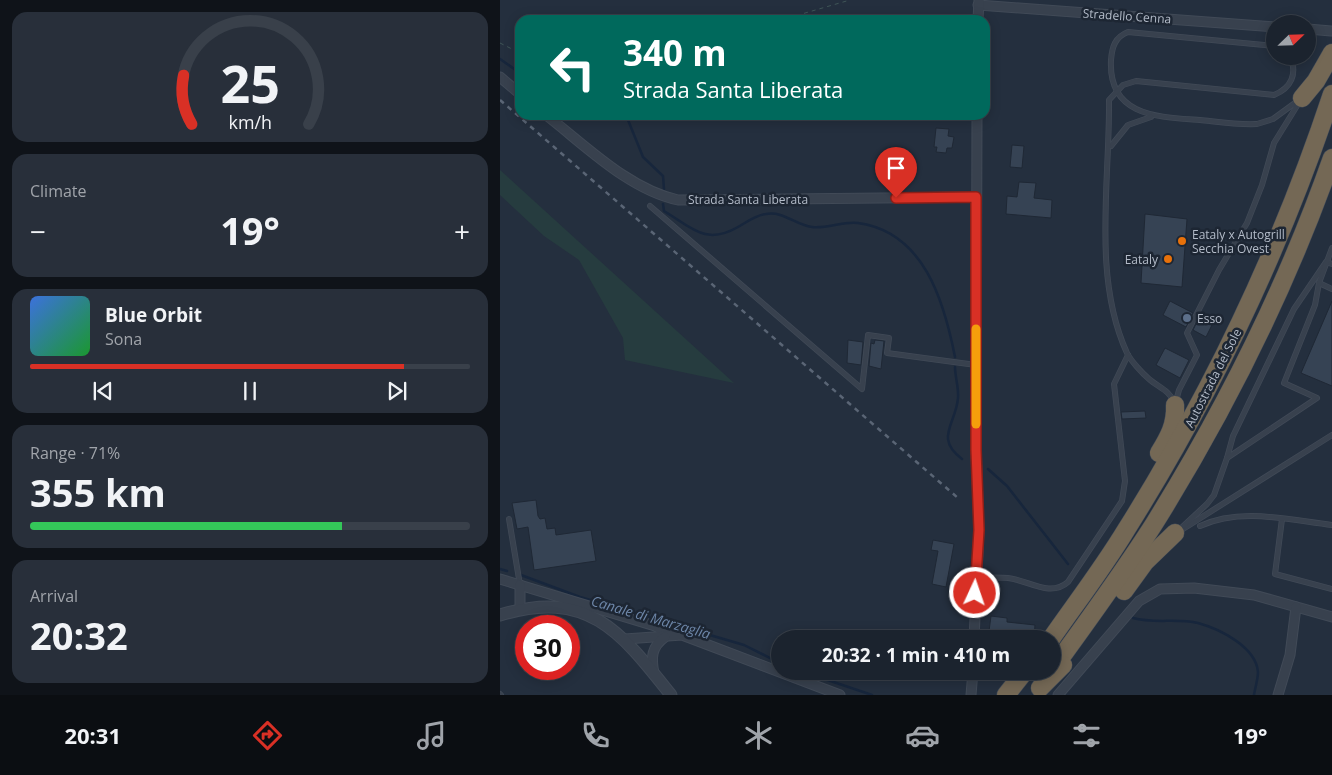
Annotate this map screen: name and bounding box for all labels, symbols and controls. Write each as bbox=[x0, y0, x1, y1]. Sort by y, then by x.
street label: Stradello Cenna bbox=[1082, 4, 1172, 28]
north arrow bbox=[1266, 15, 1316, 65]
map controls bbox=[1266, 15, 1316, 65]
text: 340 m bbox=[623, 29, 727, 76]
icon: left bbox=[540, 35, 605, 100]
text: 25 bbox=[220, 47, 280, 118]
text: Strada Santa Liberata bbox=[623, 74, 843, 104]
text: km/h bbox=[228, 110, 272, 134]
pin bbox=[875, 147, 917, 198]
icon: arrive bbox=[882, 154, 910, 182]
text: Climate bbox=[30, 180, 87, 202]
street label: Strada Santa Liberata bbox=[688, 191, 808, 208]
text: 19° bbox=[220, 204, 280, 256]
text: − bbox=[30, 212, 46, 250]
text: + bbox=[454, 212, 470, 250]
place label: Eataly x Autogrill Secchia Ovest bbox=[1192, 226, 1285, 257]
marker: Eataly x Autogrill Secchia Ovest bbox=[1176, 235, 1188, 247]
place label: Eataly bbox=[1125, 251, 1159, 268]
marker: Eataly bbox=[1162, 253, 1174, 265]
text: Blue Orbit bbox=[105, 302, 202, 328]
place label: Esso bbox=[1197, 310, 1222, 327]
marker: Esso bbox=[1181, 312, 1193, 324]
street label: Autostrada del Sole bbox=[1181, 325, 1245, 430]
text: Sona bbox=[105, 328, 142, 350]
icon: previous bbox=[89, 377, 117, 405]
icon: pause bbox=[236, 377, 264, 405]
icon: next bbox=[383, 377, 411, 405]
text: Range · 71% bbox=[30, 442, 120, 464]
text: 355 km bbox=[30, 466, 166, 518]
position arrow bbox=[948, 566, 1000, 618]
text: Arrival bbox=[30, 585, 78, 607]
water label: Canale di Marzaglia bbox=[589, 591, 713, 643]
text: 20:32 bbox=[30, 609, 128, 661]
speed limit sign: 30 bbox=[515, 615, 580, 680]
text: 20:32 · 1 min · 410 m bbox=[822, 642, 1010, 668]
icon: directions bbox=[250, 718, 285, 753]
icon: music bbox=[414, 718, 449, 753]
icon: phone bbox=[578, 718, 613, 753]
icon: climate bbox=[741, 718, 776, 753]
icon: car bbox=[905, 718, 940, 753]
icon: filters bbox=[1069, 718, 1104, 753]
text: 20:31 bbox=[64, 720, 121, 750]
text: 19° bbox=[1233, 720, 1268, 750]

